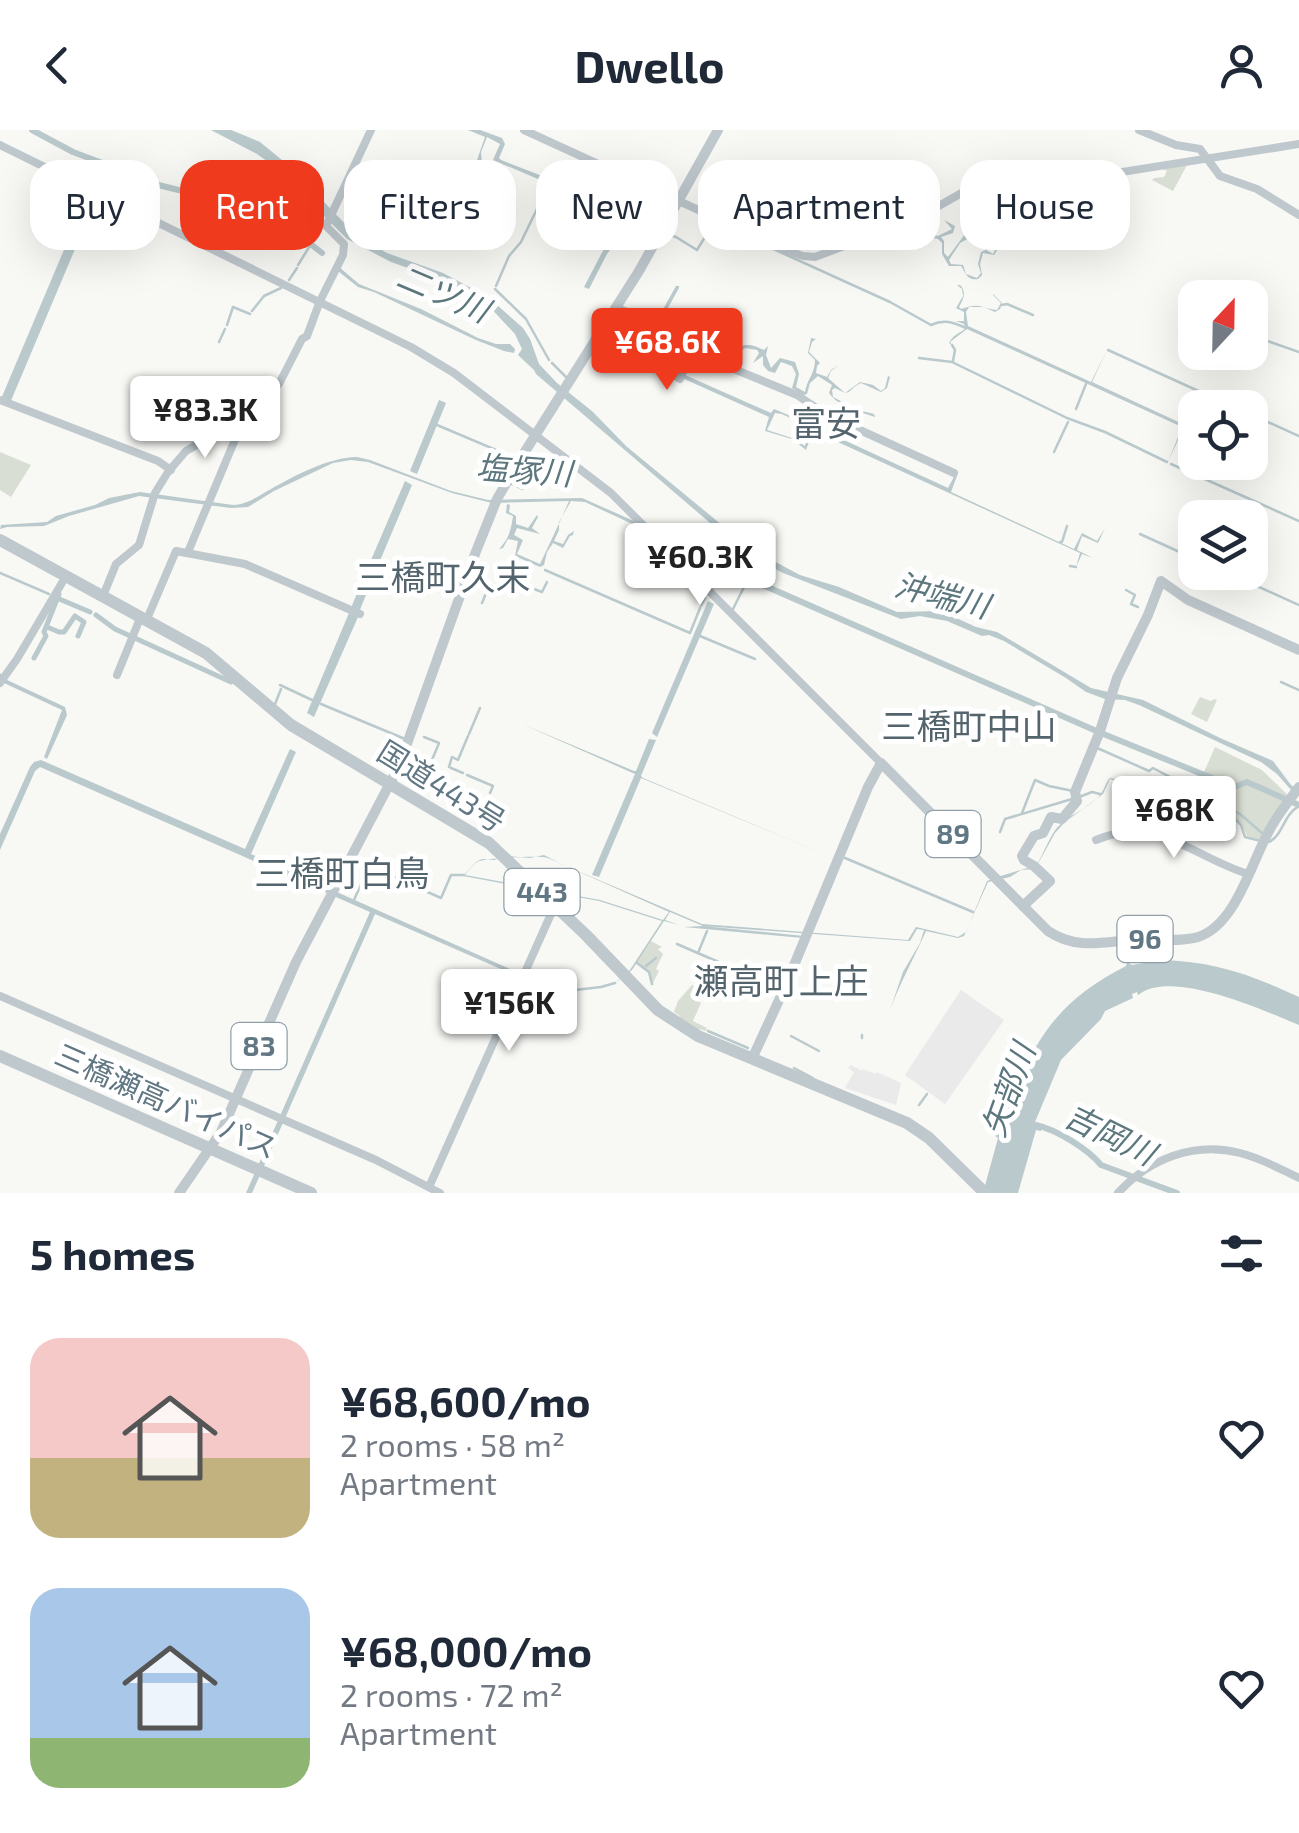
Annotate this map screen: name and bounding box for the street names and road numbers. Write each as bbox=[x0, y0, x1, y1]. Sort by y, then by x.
street label: 国道443号 bbox=[372, 732, 512, 839]
road number: 89 bbox=[926, 811, 980, 857]
road number: 443 bbox=[504, 869, 580, 915]
road number: 96 bbox=[1118, 916, 1172, 962]
road number: 83 bbox=[232, 1023, 286, 1069]
street label: 三橋瀬高バイパス bbox=[50, 1035, 283, 1165]

